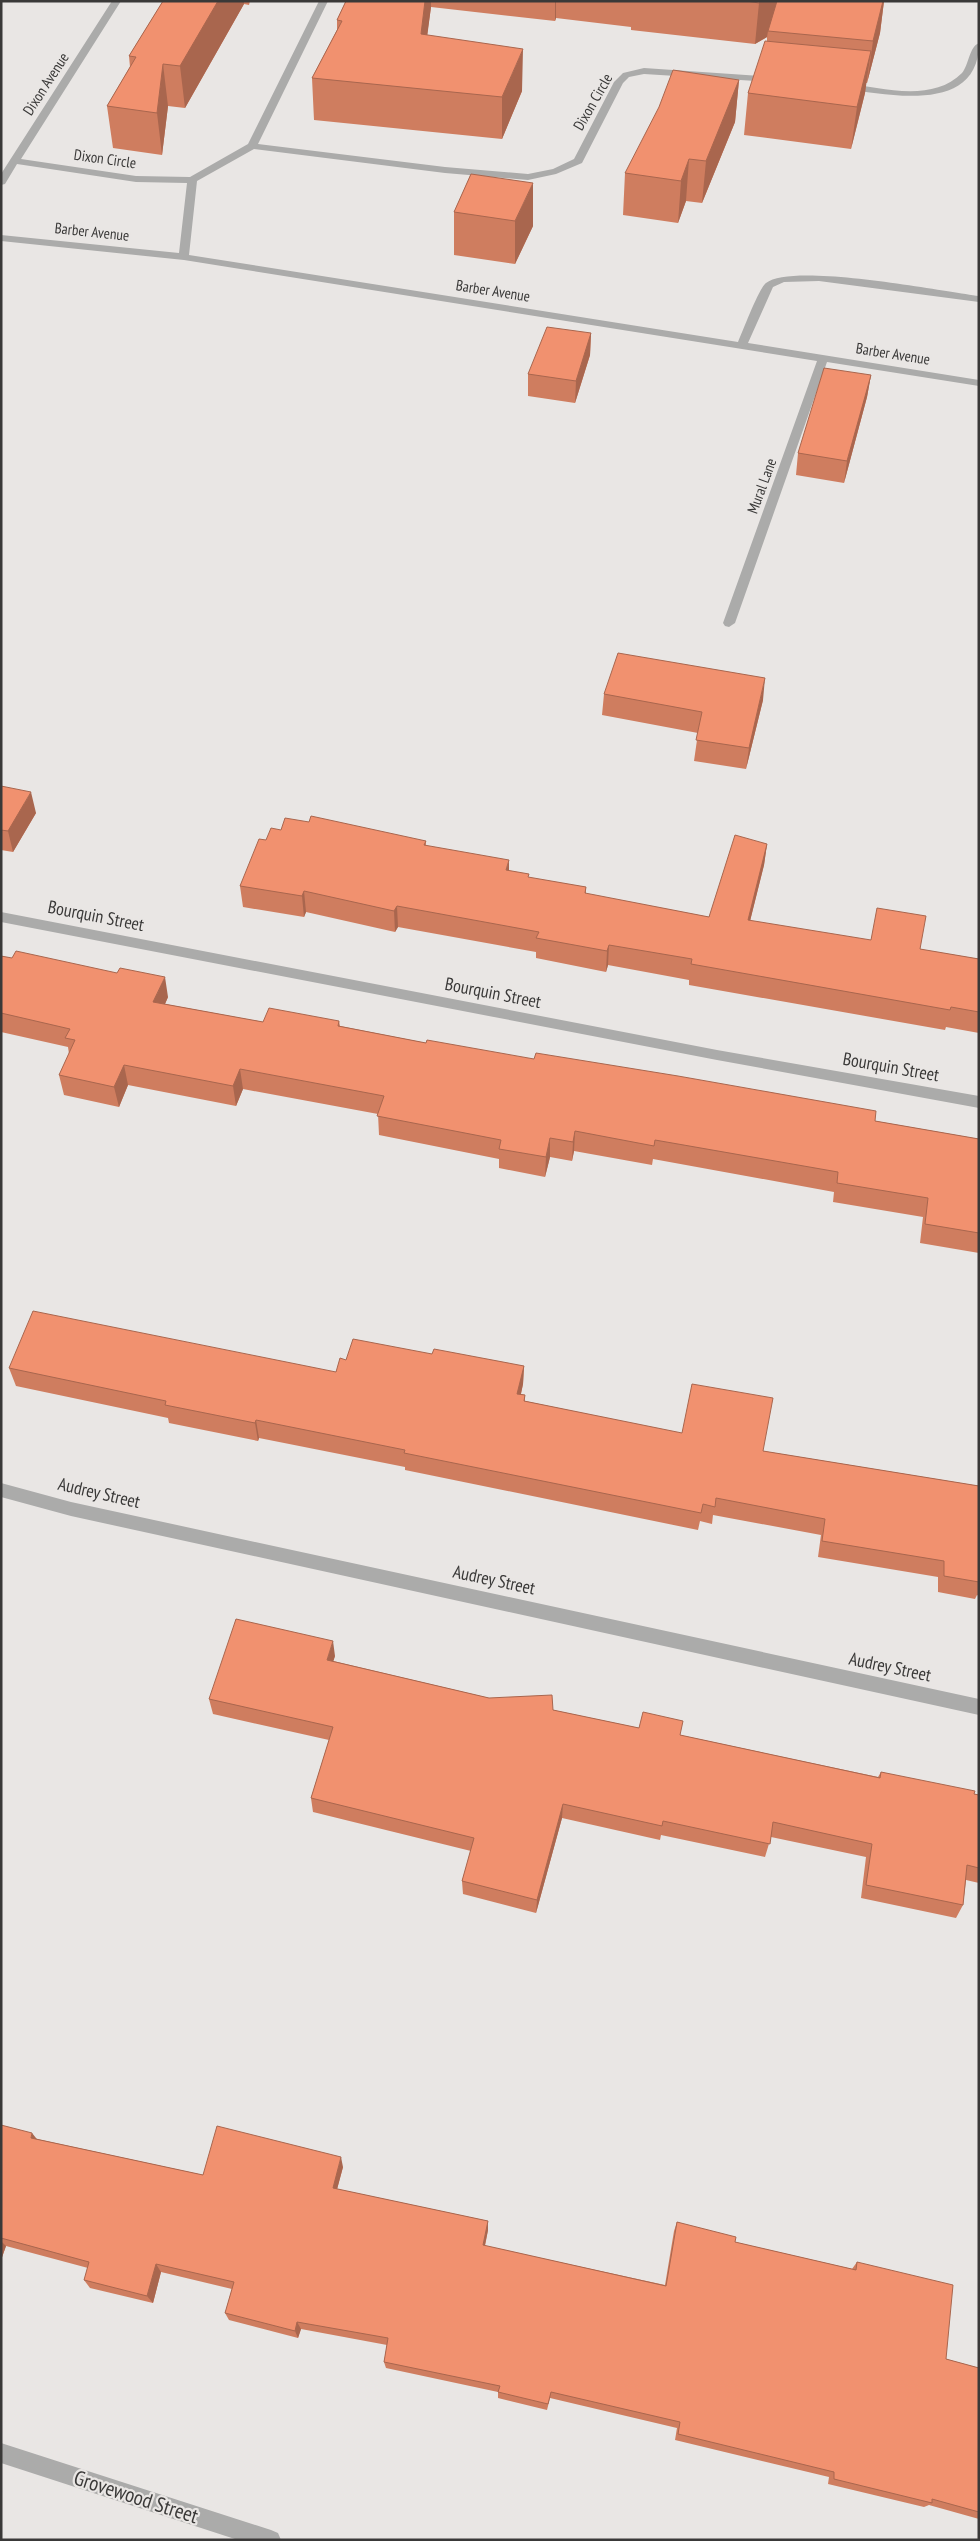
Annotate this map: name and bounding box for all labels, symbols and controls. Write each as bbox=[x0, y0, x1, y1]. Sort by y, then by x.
street label: Dixon Avenue bbox=[18, 49, 73, 119]
street label: Dixon Circle bbox=[569, 70, 616, 134]
street label: Dixon Circle bbox=[73, 145, 137, 172]
street label: Barber Avenue bbox=[54, 218, 130, 245]
street label: Barber Avenue bbox=[455, 275, 531, 306]
street label: Barber Avenue bbox=[855, 338, 931, 369]
street label: Mural Lane bbox=[743, 455, 780, 516]
street label: Bourquin Street bbox=[46, 895, 146, 936]
street label: Bourquin Street bbox=[443, 972, 543, 1013]
street label: Bourquin Street bbox=[841, 1047, 941, 1086]
street label: Audrey Street bbox=[56, 1472, 142, 1513]
street label: Audrey Street bbox=[451, 1560, 537, 1599]
street label: Audrey Street bbox=[847, 1647, 933, 1686]
street label: Grovewood Street bbox=[71, 2464, 202, 2529]

